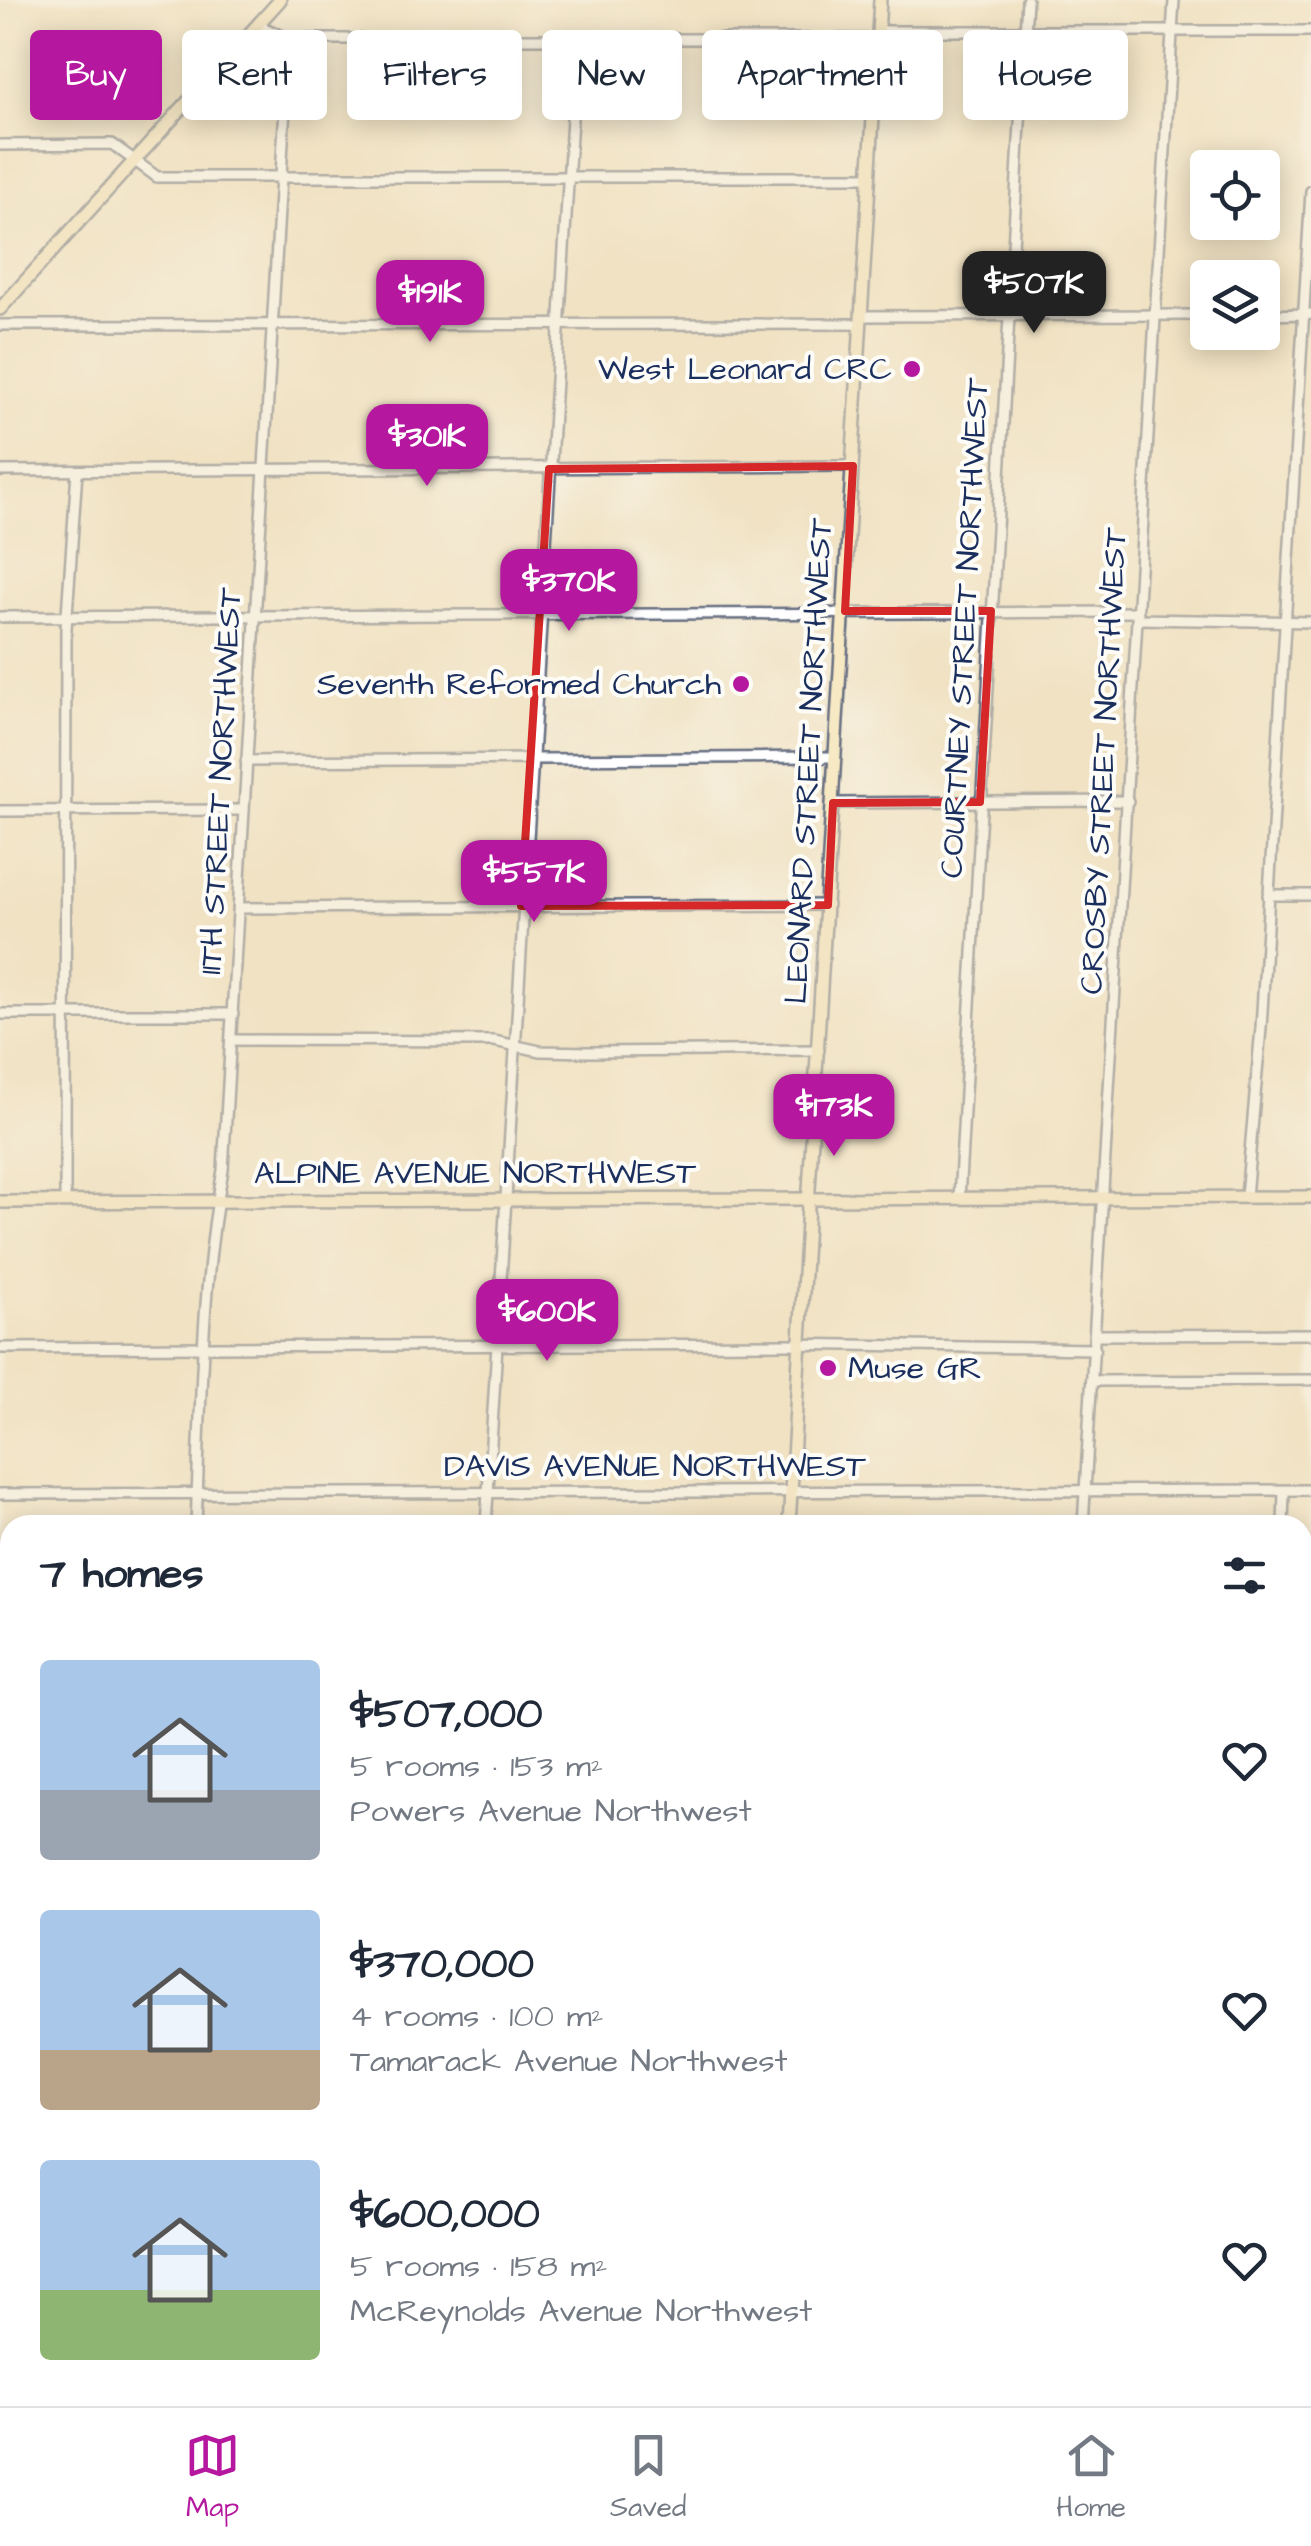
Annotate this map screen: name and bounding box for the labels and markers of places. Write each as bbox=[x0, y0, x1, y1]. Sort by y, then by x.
pin: $507K bbox=[964, 251, 1104, 336]
pin: $191K bbox=[360, 260, 500, 345]
place label: West Leonard CRC bbox=[598, 347, 892, 392]
marker: West Leonard CRC bbox=[901, 358, 923, 380]
pin: $301K bbox=[357, 404, 497, 489]
pin: $370K bbox=[499, 549, 639, 634]
place label: Seventh Reformed Church bbox=[317, 662, 721, 707]
marker: Seventh Reformed Church bbox=[730, 673, 752, 695]
pin: $557K bbox=[464, 840, 604, 925]
pin: $173K bbox=[764, 1074, 904, 1159]
pin: $600K bbox=[477, 1279, 617, 1364]
place label: Muse GR bbox=[848, 1346, 982, 1391]
marker: Muse GR bbox=[817, 1357, 839, 1379]

